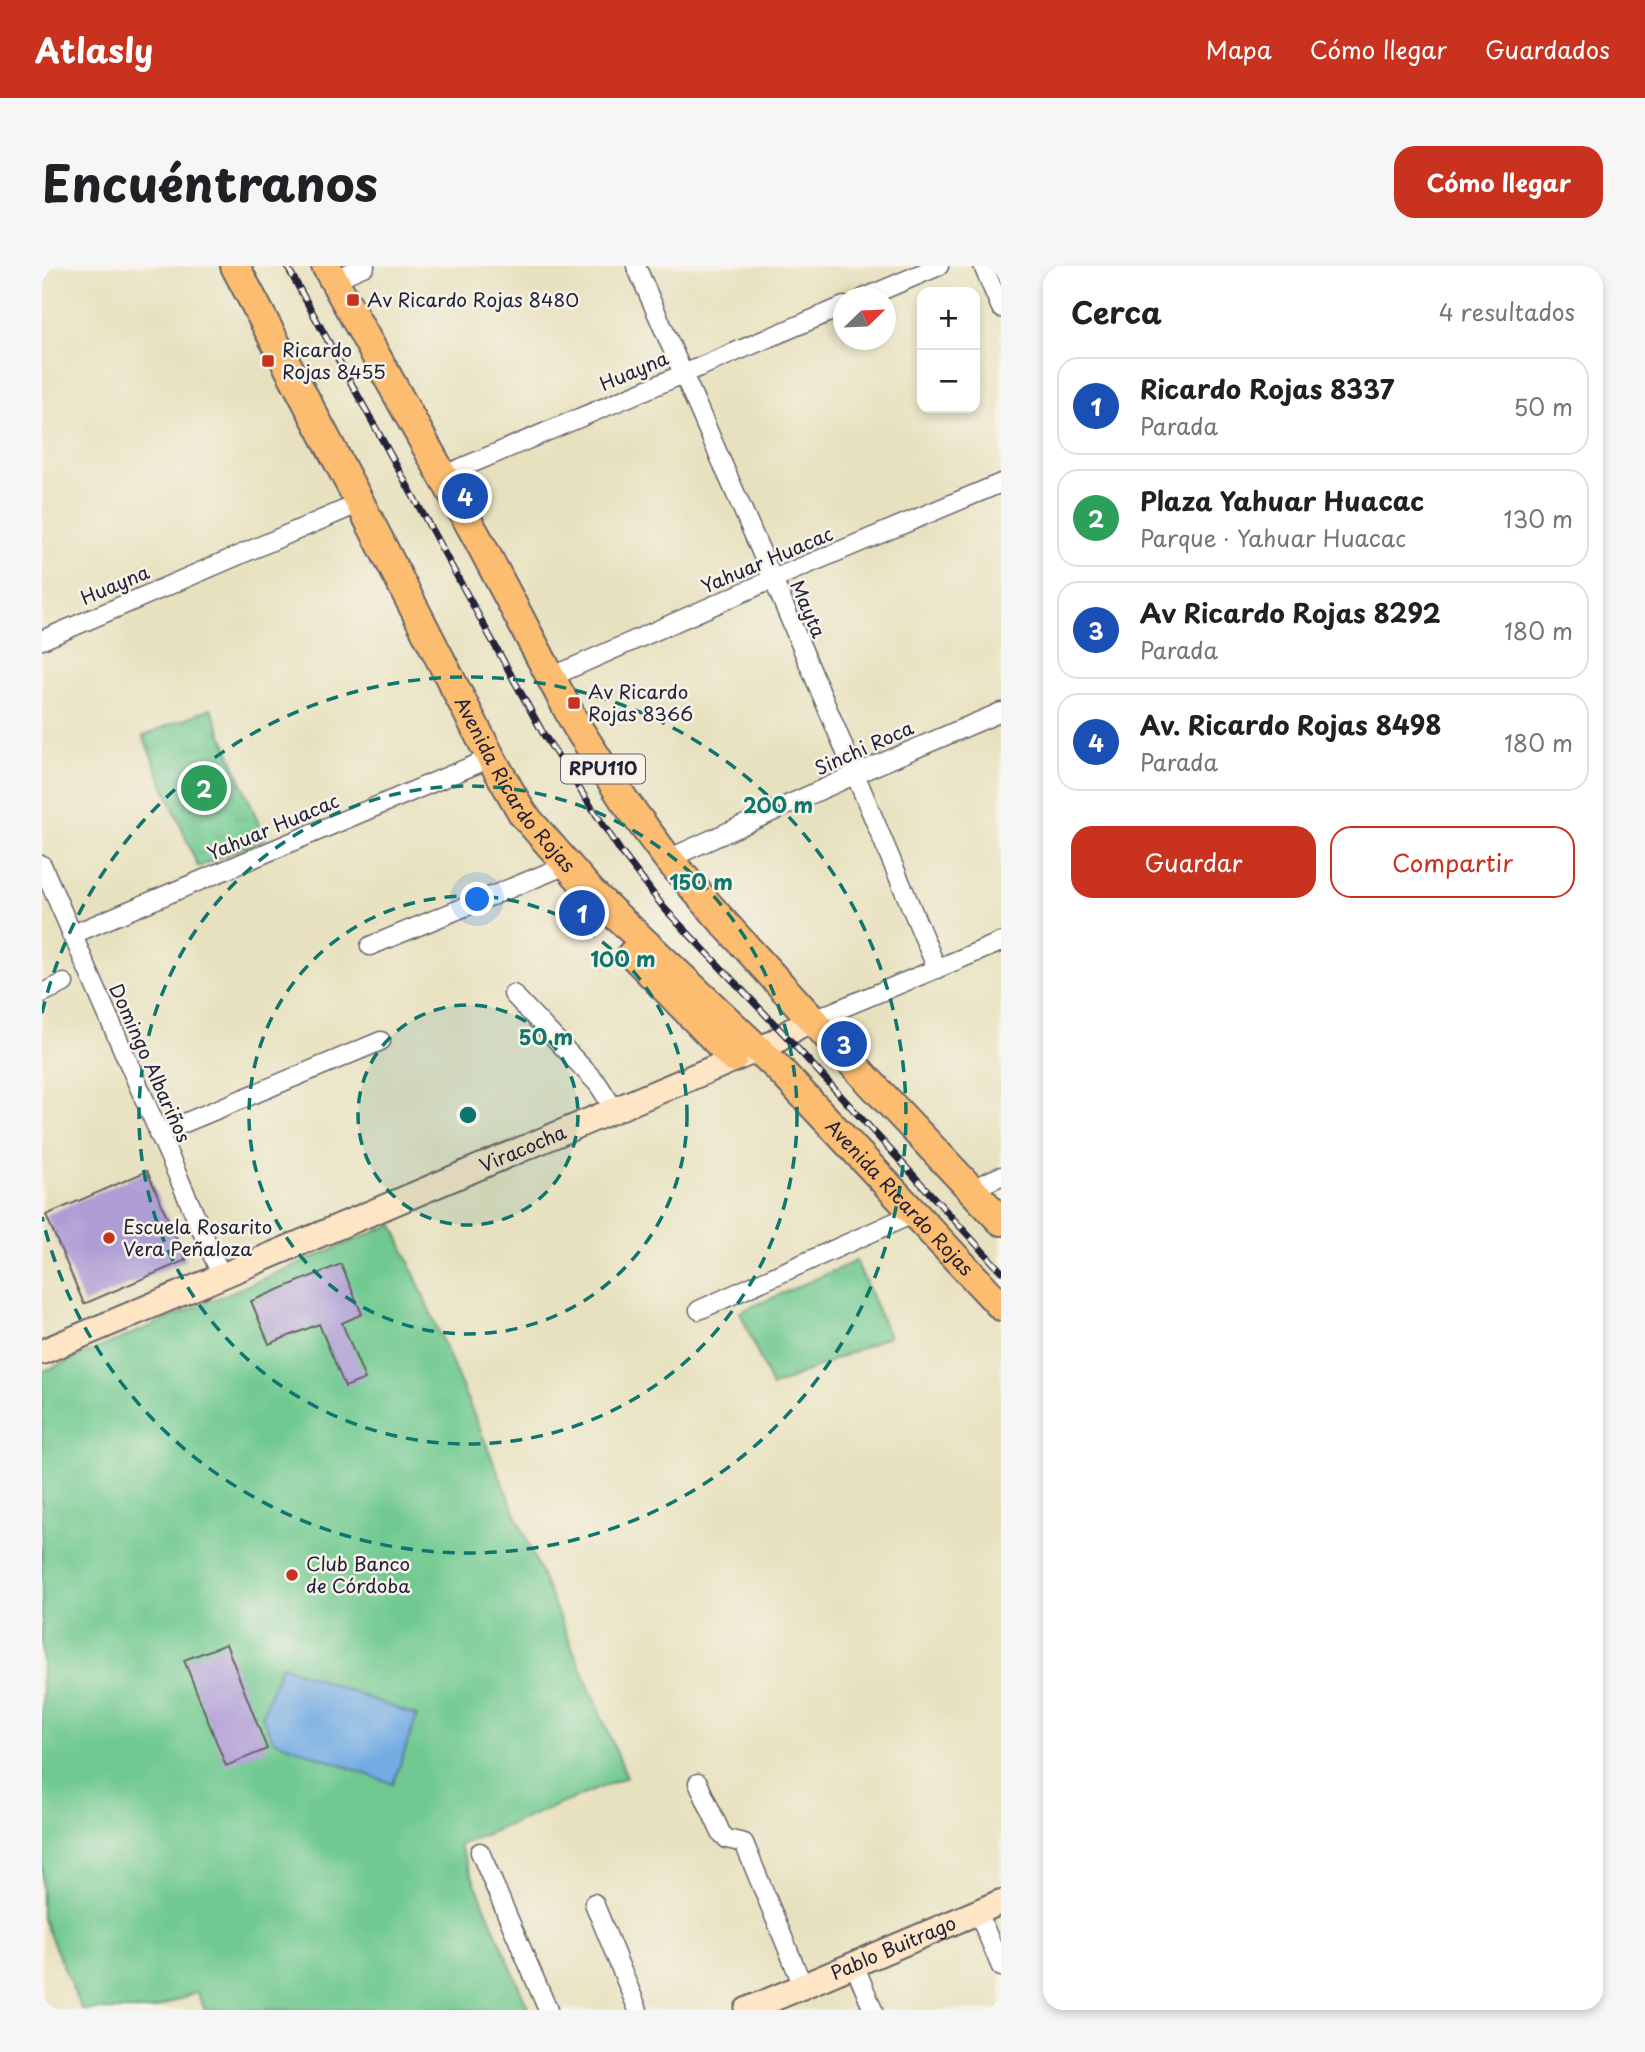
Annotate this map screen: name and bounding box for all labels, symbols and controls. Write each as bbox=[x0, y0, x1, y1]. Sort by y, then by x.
text: Atlasly bbox=[35, 24, 153, 74]
text: Mapa bbox=[1206, 31, 1272, 67]
text: Cómo llegar bbox=[1310, 31, 1447, 67]
text: Guardados bbox=[1485, 31, 1610, 67]
text: Encuéntranos bbox=[42, 145, 378, 219]
button: Cómo llegar bbox=[1394, 146, 1603, 218]
place label: Av Ricardo Rojas 8480 bbox=[367, 285, 579, 313]
north arrow bbox=[833, 287, 896, 350]
map controls bbox=[917, 287, 980, 413]
button: + bbox=[917, 287, 980, 350]
text: Cerca bbox=[1071, 289, 1162, 334]
marker: Av Ricardo Rojas 8480 bbox=[345, 292, 361, 308]
text: 4 resultados bbox=[1439, 294, 1575, 329]
place label: Ricardo Rojas 8455 bbox=[282, 335, 386, 385]
street label: Huayna bbox=[595, 343, 672, 397]
button: − bbox=[917, 350, 980, 413]
marker: Ricardo Rojas 8455 bbox=[260, 353, 276, 369]
text: Ricardo Rojas 8337 bbox=[1140, 369, 1394, 408]
text: 1 bbox=[1091, 389, 1102, 424]
text: 50 m bbox=[1513, 389, 1573, 424]
text: Parada bbox=[1140, 408, 1218, 443]
pin: 4 bbox=[442, 470, 488, 522]
text: Plaza Yahuar Huacac bbox=[1140, 481, 1424, 520]
text: 2 bbox=[1088, 501, 1104, 536]
text: 130 m bbox=[1503, 501, 1573, 536]
street label: Yahuar Huacac bbox=[696, 519, 837, 599]
text: Parque · Yahuar Huacac bbox=[1140, 520, 1406, 555]
street label: Huayna bbox=[76, 557, 153, 611]
street label: Mayta bbox=[784, 575, 834, 642]
text: Av Ricardo Rojas 8292 bbox=[1140, 593, 1441, 632]
text: 3 bbox=[1088, 613, 1104, 648]
text: 180 m bbox=[1504, 613, 1573, 648]
text: Parada bbox=[1140, 632, 1218, 667]
place label: Av Ricardo Rojas 8366 bbox=[588, 677, 693, 727]
street label: Avenida Ricardo Rojas bbox=[449, 691, 583, 878]
marker: Av Ricardo Rojas 8366 bbox=[566, 695, 582, 711]
text: Av. Ricardo Rojas 8498 bbox=[1140, 705, 1442, 744]
street label: Sinchi Roca bbox=[810, 713, 918, 781]
text: 4 bbox=[1088, 725, 1104, 760]
text: 180 m bbox=[1504, 725, 1573, 760]
text: Parada bbox=[1140, 744, 1218, 779]
road number: RPU110 bbox=[561, 755, 645, 784]
pin: 2 bbox=[181, 762, 227, 814]
street label: Yahuar Huacac bbox=[202, 786, 343, 866]
text: 200 m bbox=[743, 788, 813, 820]
button: Guardar bbox=[1071, 826, 1316, 898]
button: Compartir bbox=[1330, 826, 1575, 898]
text: 150 m bbox=[669, 865, 733, 897]
your location bbox=[460, 882, 494, 916]
pin: 1 bbox=[559, 887, 605, 939]
text: 100 m bbox=[590, 942, 656, 974]
street label: Domingo Albariños bbox=[103, 979, 199, 1147]
pin: 3 bbox=[821, 1018, 867, 1070]
text: 50 m bbox=[519, 1020, 573, 1052]
centre of rings bbox=[456, 1103, 480, 1127]
street label: Avenida Ricardo Rojas bbox=[820, 1113, 981, 1281]
street label: Viracocha bbox=[475, 1117, 570, 1179]
place label: Escuela Rosarito Vera Peñaloza bbox=[123, 1212, 272, 1262]
marker: Escuela Rosarito Vera Peñaloza bbox=[101, 1230, 117, 1246]
place label: Club Banco de Córdoba bbox=[306, 1549, 410, 1599]
marker: Club Banco de Córdoba bbox=[284, 1567, 300, 1583]
street label: Pablo Buitrago bbox=[826, 1908, 960, 1986]

